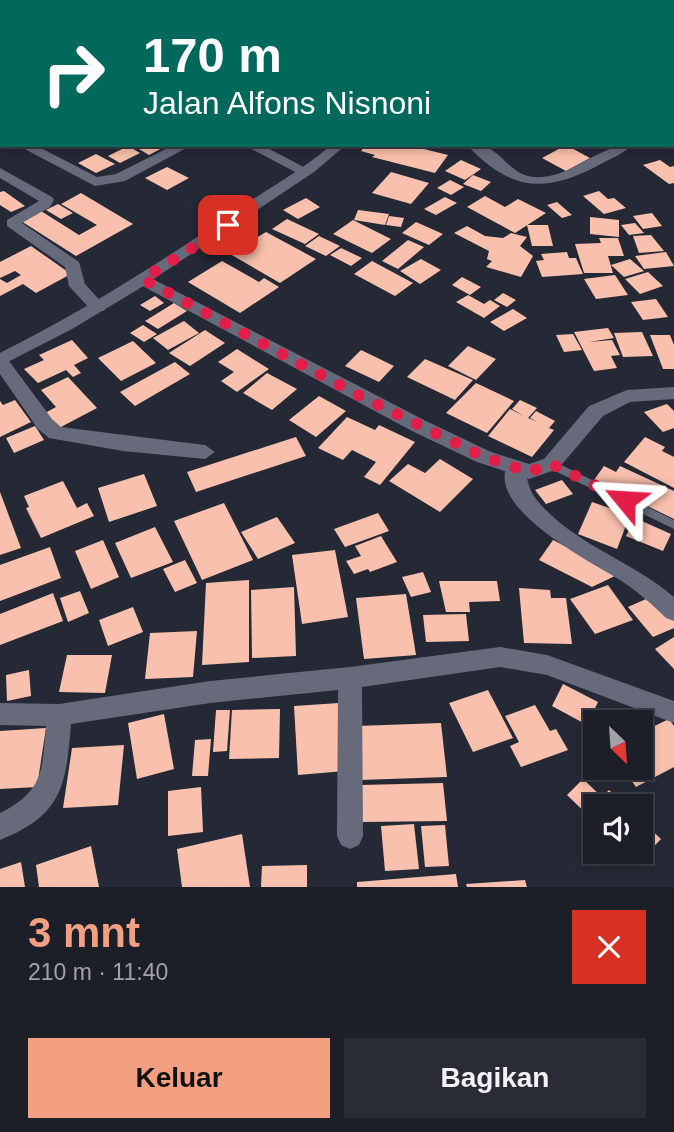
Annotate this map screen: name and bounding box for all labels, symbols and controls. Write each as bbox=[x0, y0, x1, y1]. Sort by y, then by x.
icon: right bbox=[28, 28, 119, 119]
text: 170 m bbox=[143, 28, 282, 82]
text: Jalan Alfons Nisnoni bbox=[143, 85, 431, 121]
pin bbox=[198, 195, 258, 255]
icon: arrive bbox=[209, 206, 247, 244]
position arrow bbox=[588, 463, 662, 537]
north arrow bbox=[583, 710, 653, 780]
map controls bbox=[583, 710, 653, 864]
button: sound bbox=[583, 794, 653, 864]
text: 3 mnt bbox=[28, 909, 140, 956]
button: close bbox=[572, 910, 646, 984]
text: 210 m · 11:40 bbox=[28, 959, 168, 985]
button: Keluar bbox=[28, 1038, 330, 1118]
button: Bagikan bbox=[344, 1038, 646, 1118]

